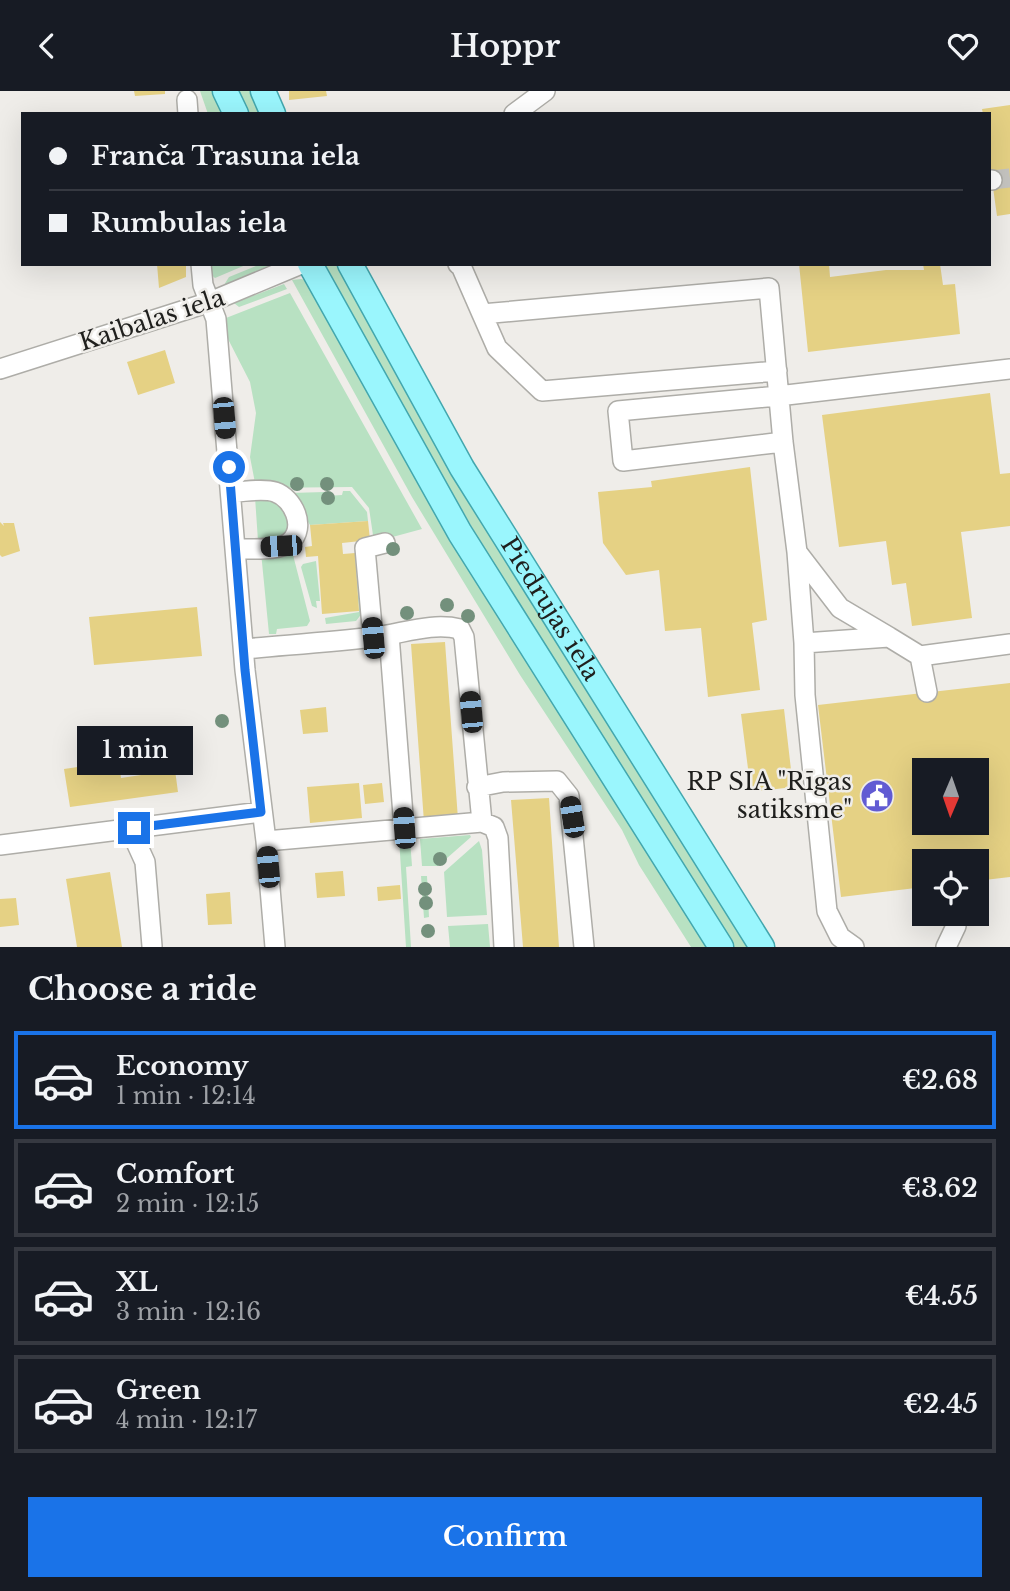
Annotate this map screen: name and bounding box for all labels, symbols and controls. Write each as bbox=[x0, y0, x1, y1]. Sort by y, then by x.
text: Hoppr bbox=[450, 26, 560, 66]
icon: back bbox=[28, 27, 66, 65]
icon: heart bbox=[944, 27, 982, 65]
text: Franča Trasuna iela bbox=[91, 140, 360, 172]
text: Rumbulas iela bbox=[91, 207, 287, 239]
street label: Kaibalas iela bbox=[76, 282, 229, 357]
car bbox=[212, 396, 237, 440]
route start bbox=[213, 451, 245, 483]
street label: Piedrujas iela bbox=[495, 532, 607, 686]
car bbox=[260, 534, 303, 558]
car bbox=[361, 616, 386, 660]
car bbox=[459, 690, 484, 734]
callout: 1 min bbox=[76, 727, 192, 775]
text: 1 min bbox=[102, 736, 168, 764]
north arrow bbox=[912, 758, 989, 835]
map controls bbox=[912, 758, 989, 926]
place label: RP SIA "Rīgas satiksme" bbox=[687, 767, 852, 824]
public building icon: RP SIA "Rīgas satiksme" bbox=[858, 777, 896, 815]
car bbox=[559, 795, 586, 839]
car bbox=[393, 806, 416, 850]
route end bbox=[118, 812, 150, 844]
car bbox=[256, 845, 281, 889]
button: locate bbox=[912, 849, 989, 926]
text: Choose a ride bbox=[28, 969, 257, 1009]
icon: car bbox=[32, 1049, 95, 1112]
text: Economy bbox=[116, 1050, 249, 1082]
text: €2.68 bbox=[902, 1064, 978, 1096]
text: 1 min · 12:14 bbox=[116, 1082, 256, 1110]
icon: car bbox=[32, 1157, 95, 1220]
text: Comfort bbox=[116, 1158, 234, 1190]
text: €3.62 bbox=[902, 1172, 978, 1204]
text: 2 min · 12:15 bbox=[116, 1190, 259, 1218]
icon: car bbox=[32, 1265, 95, 1328]
text: XL bbox=[116, 1266, 158, 1298]
text: €4.55 bbox=[905, 1280, 978, 1312]
text: 3 min · 12:16 bbox=[116, 1298, 261, 1326]
icon: car bbox=[32, 1373, 95, 1436]
text: Green bbox=[116, 1374, 201, 1406]
text: €2.45 bbox=[903, 1388, 978, 1420]
text: 4 min · 12:17 bbox=[116, 1406, 257, 1434]
button: Confirm bbox=[28, 1497, 982, 1577]

